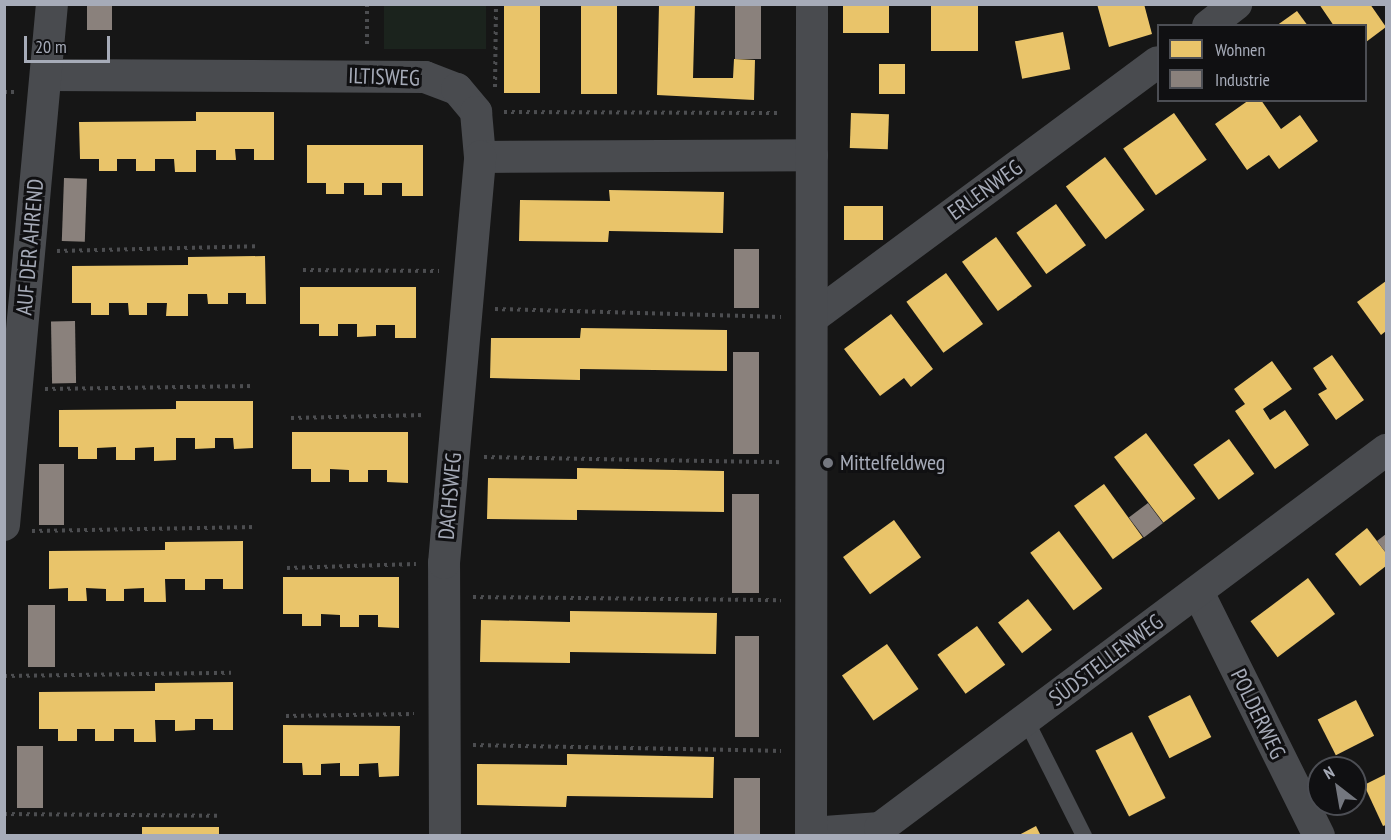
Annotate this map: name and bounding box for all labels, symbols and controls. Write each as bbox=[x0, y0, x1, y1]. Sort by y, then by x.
scale bar bbox=[27, 24, 112, 62]
legend bbox=[1157, 24, 1367, 102]
text: 20 m bbox=[35, 35, 67, 58]
text: Wohnen bbox=[1215, 38, 1265, 61]
street label: ILTISWEG bbox=[348, 63, 420, 91]
text: Industrie bbox=[1215, 68, 1270, 91]
street label: ERLENWEG bbox=[943, 154, 1027, 226]
street label: AUF DER AHREND bbox=[11, 177, 49, 317]
place label: Mittelfeldweg bbox=[840, 450, 945, 476]
street label: DACHSWEG bbox=[433, 451, 467, 541]
marker: Mittelfeldweg bbox=[821, 456, 835, 470]
street label: SÜDSTELLENWEG bbox=[1044, 609, 1168, 711]
street label: POLDERWEG bbox=[1225, 665, 1291, 763]
north arrow bbox=[1307, 756, 1367, 816]
text: N bbox=[1320, 761, 1338, 783]

